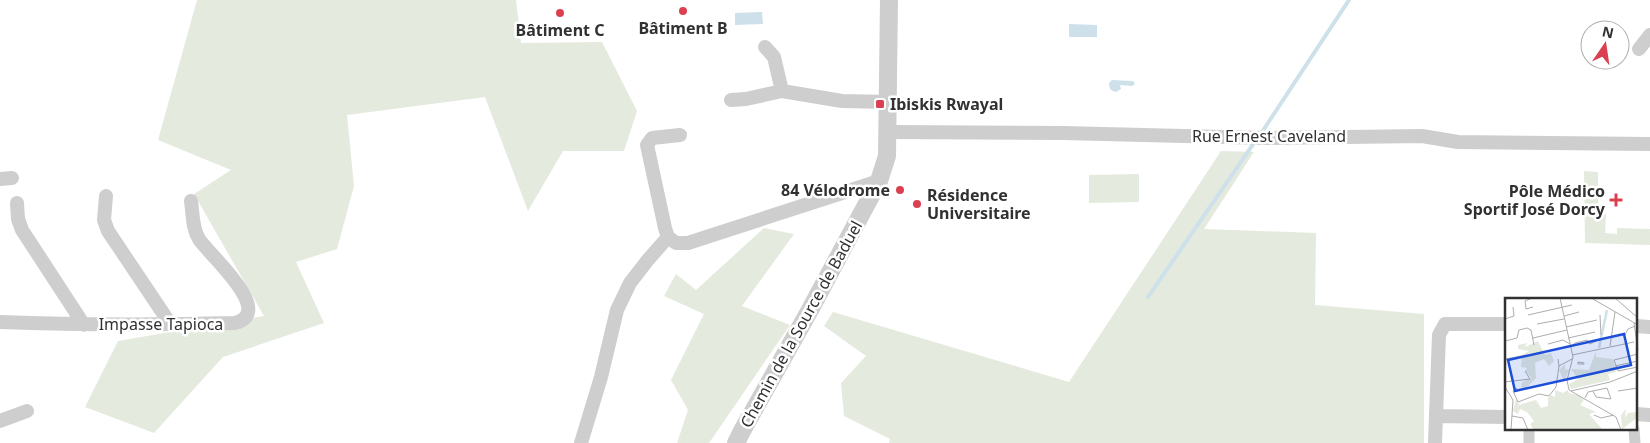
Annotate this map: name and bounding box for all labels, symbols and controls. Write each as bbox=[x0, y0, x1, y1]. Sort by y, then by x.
marker: Bâtiment B bbox=[677, 5, 689, 17]
marker: Bâtiment C bbox=[554, 7, 566, 19]
place label: Bâtiment B bbox=[638, 17, 728, 39]
place label: Bâtiment C bbox=[516, 19, 604, 41]
north arrow bbox=[1580, 20, 1630, 70]
text: N bbox=[1600, 21, 1616, 42]
place label: Ibiskis Rwayal bbox=[890, 93, 1003, 115]
marker: Ibiskis Rwayal bbox=[874, 98, 886, 110]
street label: Rue Ernest Caveland bbox=[1192, 125, 1346, 147]
place label: 84 Vélodrome bbox=[781, 179, 890, 201]
place label: Pôle Médico Sportif José Dorcy bbox=[1464, 180, 1606, 220]
marker: 84 Vélodrome bbox=[894, 184, 906, 196]
place label: Résidence Universitaire bbox=[927, 184, 1031, 224]
marker: Pôle Médico Sportif José Dorcy bbox=[1609, 193, 1623, 207]
marker: Résidence Universitaire bbox=[911, 198, 923, 210]
street label: Chemin de la Source de Baduel bbox=[735, 217, 867, 431]
inset map bbox=[1505, 298, 1638, 430]
street label: Impasse Tapioca bbox=[99, 313, 223, 335]

